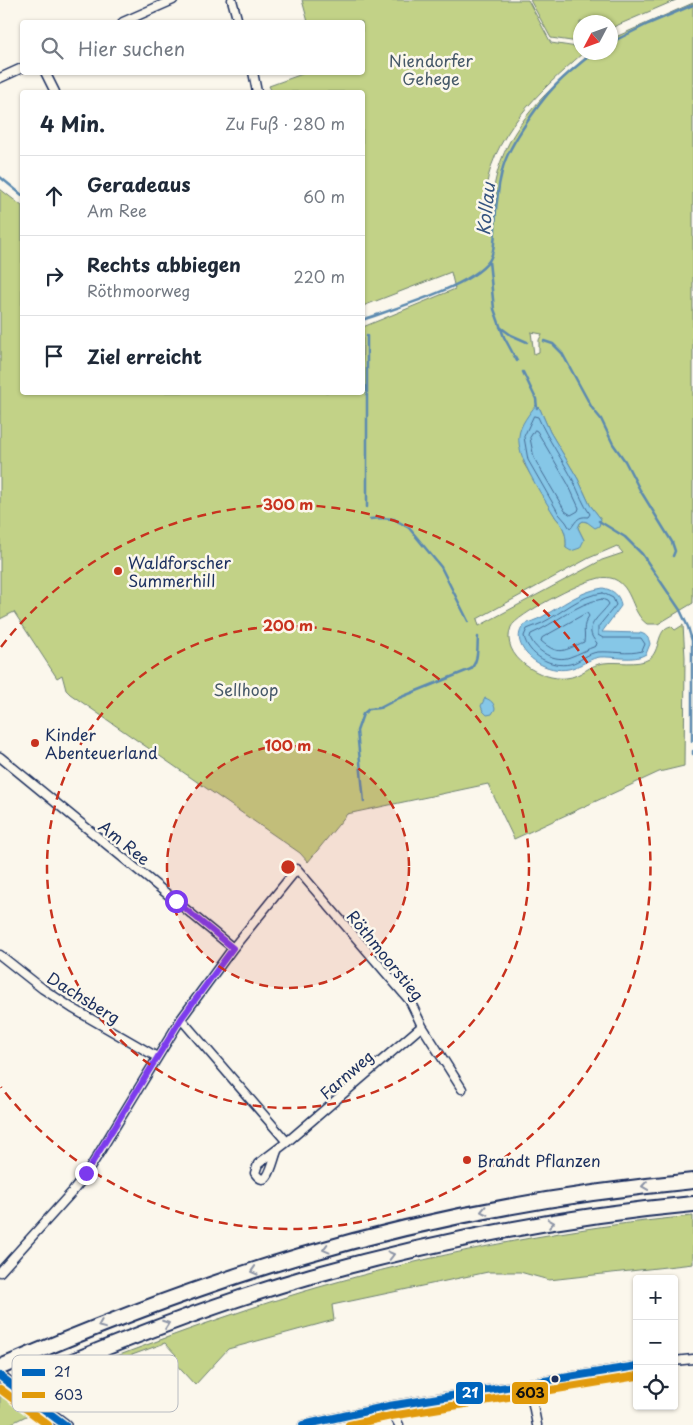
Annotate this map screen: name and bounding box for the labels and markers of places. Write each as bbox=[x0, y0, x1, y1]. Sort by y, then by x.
place label: Waldforscher Summerhill bbox=[128, 550, 231, 592]
marker: Waldforscher Summerhill bbox=[112, 565, 124, 577]
place label: Kinder Abenteuerland bbox=[45, 722, 158, 764]
marker: Kinder Abenteuerland bbox=[29, 737, 41, 749]
centre of rings bbox=[279, 858, 297, 876]
place label: Brandt Pflanzen bbox=[477, 1148, 601, 1172]
marker: Brandt Pflanzen bbox=[461, 1154, 473, 1166]
unlabelled marker bbox=[550, 1374, 560, 1384]

